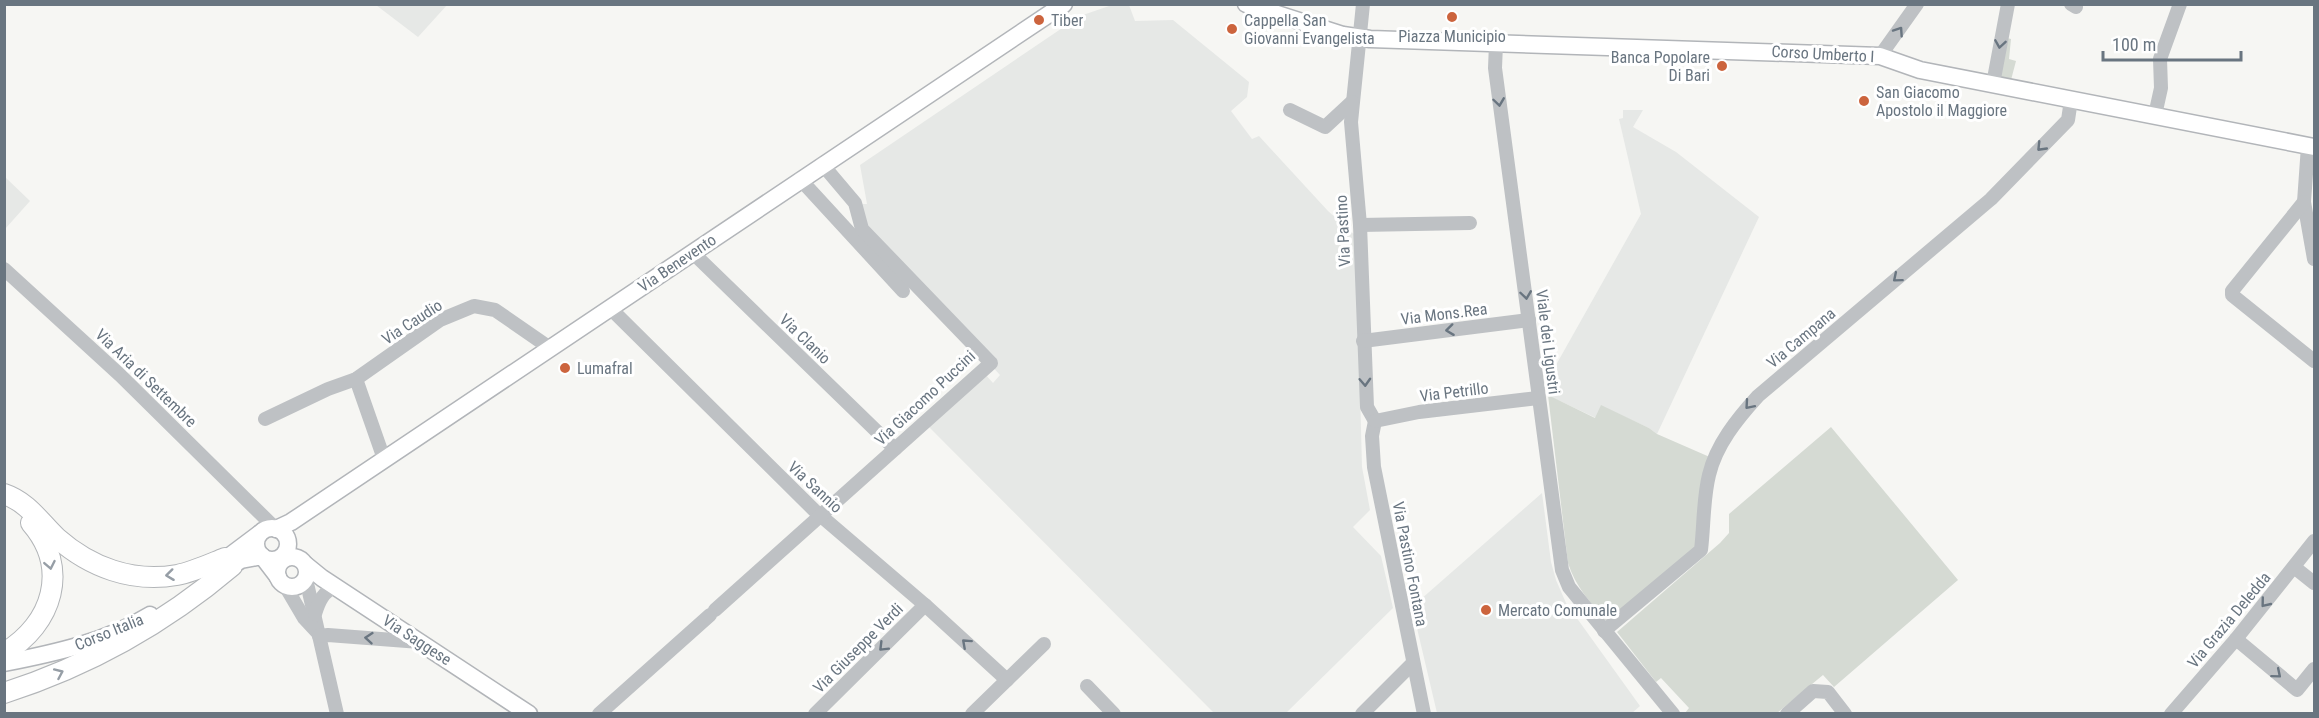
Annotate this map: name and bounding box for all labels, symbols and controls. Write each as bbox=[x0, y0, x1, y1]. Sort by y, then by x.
marker: Piazza Municipio bbox=[1445, 10, 1459, 24]
place label: Tiber bbox=[1051, 11, 1083, 30]
place label: Cappella San Giovanni Evangelista bbox=[1244, 11, 1375, 48]
marker: Tiber bbox=[1032, 13, 1046, 27]
marker: Cappella San Giovanni Evangelista bbox=[1225, 22, 1239, 36]
scale bar bbox=[2103, 24, 2241, 62]
one-way arrow bbox=[1892, 26, 1903, 37]
place label: Piazza Municipio bbox=[1398, 27, 1506, 46]
text: 100 m bbox=[2112, 34, 2156, 55]
one-way arrow bbox=[1994, 39, 2006, 49]
street label: Corso Umberto I bbox=[1771, 42, 1875, 66]
place label: Banca Popolare Di Bari bbox=[1611, 48, 1710, 85]
marker: Banca Popolare Di Bari bbox=[1715, 59, 1729, 73]
place label: San Giacomo Apostolo il Maggiore bbox=[1876, 83, 2007, 120]
marker: San Giacomo Apostolo il Maggiore bbox=[1857, 94, 1871, 108]
one-way arrow bbox=[1493, 97, 1505, 107]
one-way arrow bbox=[2038, 140, 2049, 151]
street label: Via Pastino bbox=[1332, 195, 1354, 267]
street label: Via Benevento bbox=[634, 230, 720, 296]
one-way arrow bbox=[1893, 271, 1904, 282]
street label: Viale dei Ligustri bbox=[1532, 289, 1564, 395]
one-way arrow bbox=[1519, 291, 1531, 300]
street label: Via Caudio bbox=[378, 295, 446, 349]
street label: Via Mons.Rea bbox=[1400, 299, 1488, 329]
street label: Via Campana bbox=[1763, 304, 1839, 372]
street label: Via Clanio bbox=[775, 310, 835, 368]
one-way arrow bbox=[1445, 323, 1455, 336]
street label: Via Aria di Settembre bbox=[91, 325, 201, 431]
street label: Via Giacomo Puccini bbox=[871, 347, 979, 449]
place label: Lumafral bbox=[577, 359, 633, 378]
marker: Lumafral bbox=[558, 361, 572, 375]
one-way arrow bbox=[1359, 378, 1372, 387]
street label: Via Petrillo bbox=[1419, 378, 1489, 406]
one-way arrow bbox=[1745, 399, 1756, 409]
street label: Via Sannio bbox=[784, 457, 846, 517]
street label: Via Pastino Fontana bbox=[1389, 500, 1431, 628]
one-way arrow bbox=[43, 559, 56, 569]
street label: Via Grazia Deledda bbox=[2183, 568, 2275, 672]
one-way arrow bbox=[165, 569, 174, 581]
one-way arrow bbox=[2262, 596, 2273, 607]
street label: Via Giuseppe Verdi bbox=[809, 599, 907, 697]
place label: Mercato Comunale bbox=[1498, 601, 1617, 620]
marker: Mercato Comunale bbox=[1479, 603, 1493, 617]
street label: Corso Italia bbox=[72, 610, 146, 654]
street label: Via Saggese bbox=[379, 611, 455, 669]
one-way arrow bbox=[365, 632, 374, 645]
one-way arrow bbox=[880, 639, 891, 650]
one-way arrow bbox=[962, 639, 973, 650]
one-way arrow bbox=[2270, 666, 2281, 677]
one-way arrow bbox=[53, 668, 64, 680]

